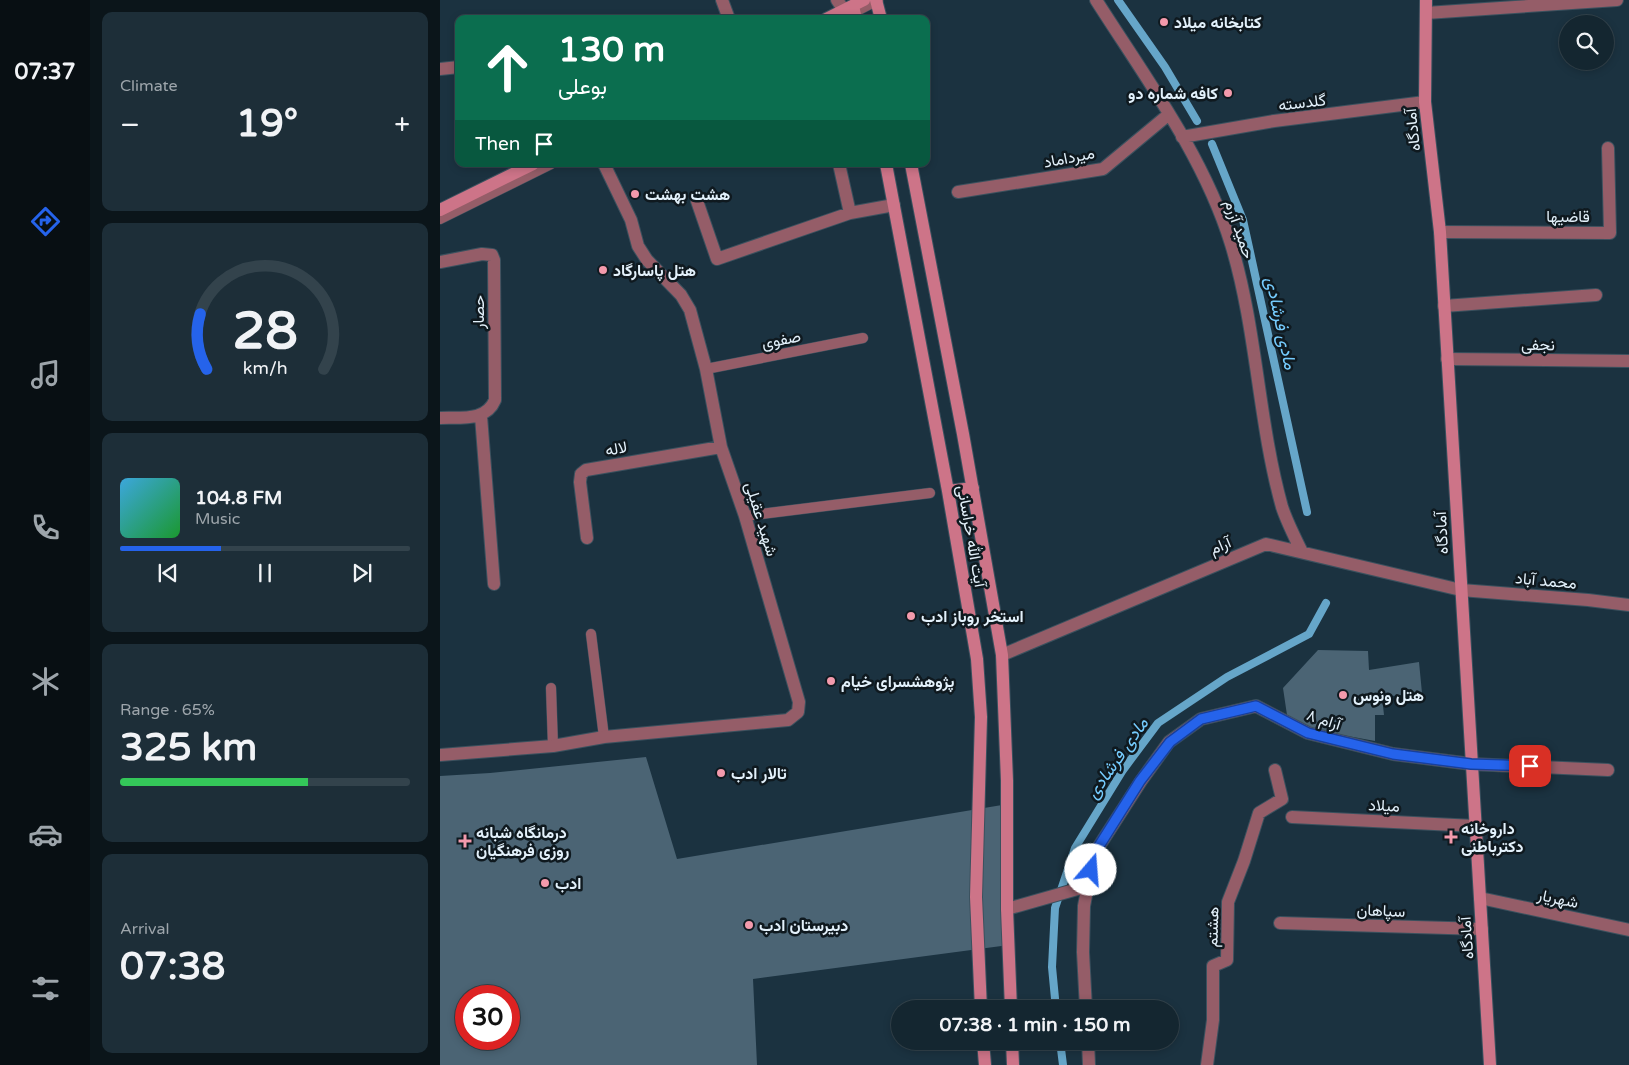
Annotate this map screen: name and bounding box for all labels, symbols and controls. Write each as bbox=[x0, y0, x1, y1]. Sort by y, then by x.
place label: کتابخانه میلاد bbox=[1174, 13, 1262, 33]
map controls bbox=[1559, 15, 1614, 70]
button: search bbox=[1559, 15, 1614, 70]
marker: کتابخانه میلاد bbox=[1158, 16, 1170, 28]
text: 130 m bbox=[558, 29, 665, 71]
icon: ahead bbox=[475, 35, 540, 100]
text: 07:37 bbox=[15, 59, 75, 85]
text: بوعلی bbox=[558, 74, 607, 100]
text: Climate bbox=[120, 76, 178, 96]
place label: کافه شماره دو bbox=[1128, 84, 1218, 104]
marker: کافه شماره دو bbox=[1222, 87, 1234, 99]
street label: گلدسته bbox=[1277, 90, 1327, 116]
text: 19° bbox=[236, 101, 298, 147]
street label: آمادگاه bbox=[1401, 106, 1425, 152]
text: − bbox=[120, 108, 140, 142]
text: + bbox=[394, 108, 410, 142]
icon: arrive bbox=[530, 130, 558, 158]
text: Then bbox=[475, 133, 520, 155]
street label: میرداماد bbox=[1042, 143, 1096, 173]
place label: هشت بهشت bbox=[645, 185, 730, 205]
marker: هشت بهشت bbox=[629, 188, 641, 200]
street label: حمید آزرم bbox=[1220, 197, 1259, 262]
icon: directions bbox=[28, 204, 63, 239]
street label: قاضیها bbox=[1546, 207, 1590, 227]
place label: هتل پاسارگاد bbox=[613, 261, 696, 282]
marker: هتل پاسارگاد bbox=[597, 264, 609, 276]
water label: مادی فرشادی bbox=[1260, 275, 1302, 372]
street label: حصار bbox=[469, 295, 489, 330]
text: 28 bbox=[232, 300, 298, 363]
street label: صفوی bbox=[760, 326, 803, 354]
street label: نجفی bbox=[1521, 335, 1555, 355]
icon: music bbox=[28, 357, 63, 392]
text: km/h bbox=[243, 358, 287, 379]
street label: لاله bbox=[604, 437, 629, 461]
street label: شهید عقیلی bbox=[740, 480, 782, 559]
street label: آیت الله خراسانی bbox=[952, 484, 990, 590]
text: 104.8 FM bbox=[195, 487, 282, 509]
text: Music bbox=[195, 509, 240, 529]
icon: phone bbox=[28, 510, 63, 545]
street label: آمادگاه bbox=[1431, 510, 1453, 555]
street label: آرام bbox=[1207, 532, 1235, 559]
icon: previous bbox=[154, 559, 182, 587]
icon: pause bbox=[251, 559, 279, 587]
icon: next bbox=[348, 559, 376, 587]
street label: محمد آباد bbox=[1514, 568, 1577, 594]
place label: استخر روباز ادب bbox=[921, 607, 1024, 627]
marker: استخر روباز ادب bbox=[905, 610, 917, 622]
icon: climate bbox=[28, 664, 63, 699]
place label: پژوهشسرای خیام bbox=[841, 672, 955, 693]
marker: پژوهشسرای خیام bbox=[825, 675, 837, 687]
place label: هتل ونوس bbox=[1353, 686, 1424, 706]
marker: هتل ونوس bbox=[1337, 689, 1349, 701]
text: Range · 65% bbox=[120, 700, 215, 720]
street label: ۸ آرام bbox=[1304, 705, 1345, 735]
water label: مادی فرشادی bbox=[1081, 713, 1153, 803]
text: 325 km bbox=[120, 725, 257, 771]
pin bbox=[1509, 745, 1551, 787]
icon: arrive bbox=[1516, 752, 1544, 780]
place label: تالار ادب bbox=[731, 764, 787, 784]
marker: تالار ادب bbox=[715, 767, 727, 779]
street label: میلاد bbox=[1368, 795, 1400, 817]
icon: car bbox=[28, 817, 63, 852]
place label: داروخانه دکترباطنی bbox=[1461, 819, 1524, 857]
place label: درمانگاه شبانه روزی فرهنگیان bbox=[476, 823, 569, 861]
marker: داروخانه دکترباطنی bbox=[1445, 831, 1457, 843]
marker: درمانگاه شبانه روزی فرهنگیان bbox=[458, 834, 472, 848]
position arrow bbox=[1064, 843, 1116, 895]
place label: ادب bbox=[555, 874, 581, 894]
marker: ادب bbox=[539, 877, 551, 889]
street label: شهریار bbox=[1534, 885, 1580, 913]
street label: سپاهان bbox=[1356, 900, 1406, 923]
street label: هشتم bbox=[1202, 906, 1224, 948]
street label: آمادگاه bbox=[1455, 915, 1478, 960]
place label: دبیرستان ادب bbox=[759, 916, 848, 936]
text: Arrival bbox=[120, 919, 169, 939]
marker: دبیرستان ادب bbox=[743, 919, 755, 931]
text: 07:38 bbox=[120, 944, 225, 990]
icon: filters bbox=[28, 971, 63, 1006]
speed limit sign: 30 bbox=[455, 985, 520, 1050]
text: 07:38 · 1 min · 150 m bbox=[939, 1014, 1131, 1036]

